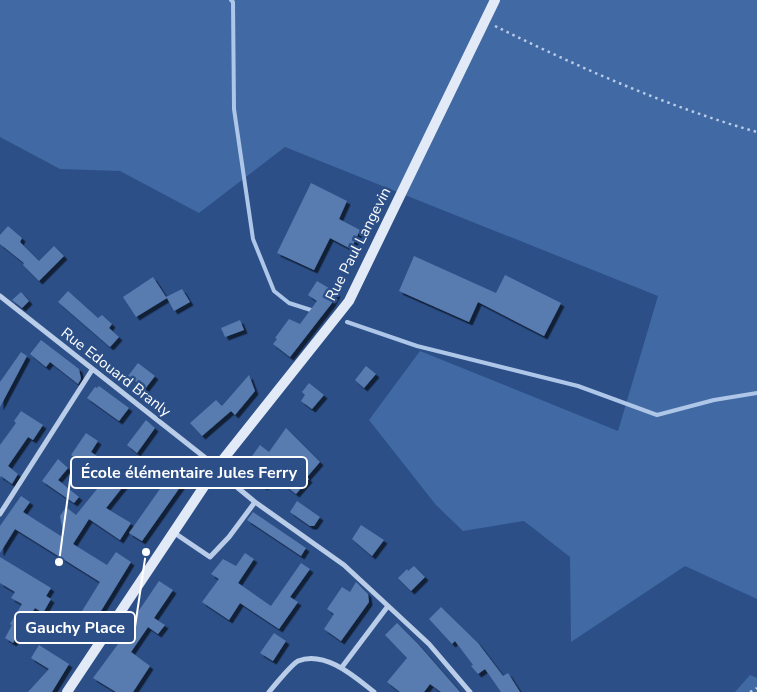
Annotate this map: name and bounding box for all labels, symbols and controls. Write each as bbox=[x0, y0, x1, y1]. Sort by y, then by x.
street label: Rue Paul Langevin bbox=[321, 184, 395, 304]
street label: Rue Edouard Branly bbox=[57, 323, 175, 421]
callout: École élémentaire Jules Ferry bbox=[71, 457, 307, 488]
text: École élémentaire Jules Ferry bbox=[81, 462, 298, 484]
callout: Gauchy Place bbox=[15, 612, 135, 643]
text: Gauchy Place bbox=[25, 617, 125, 639]

